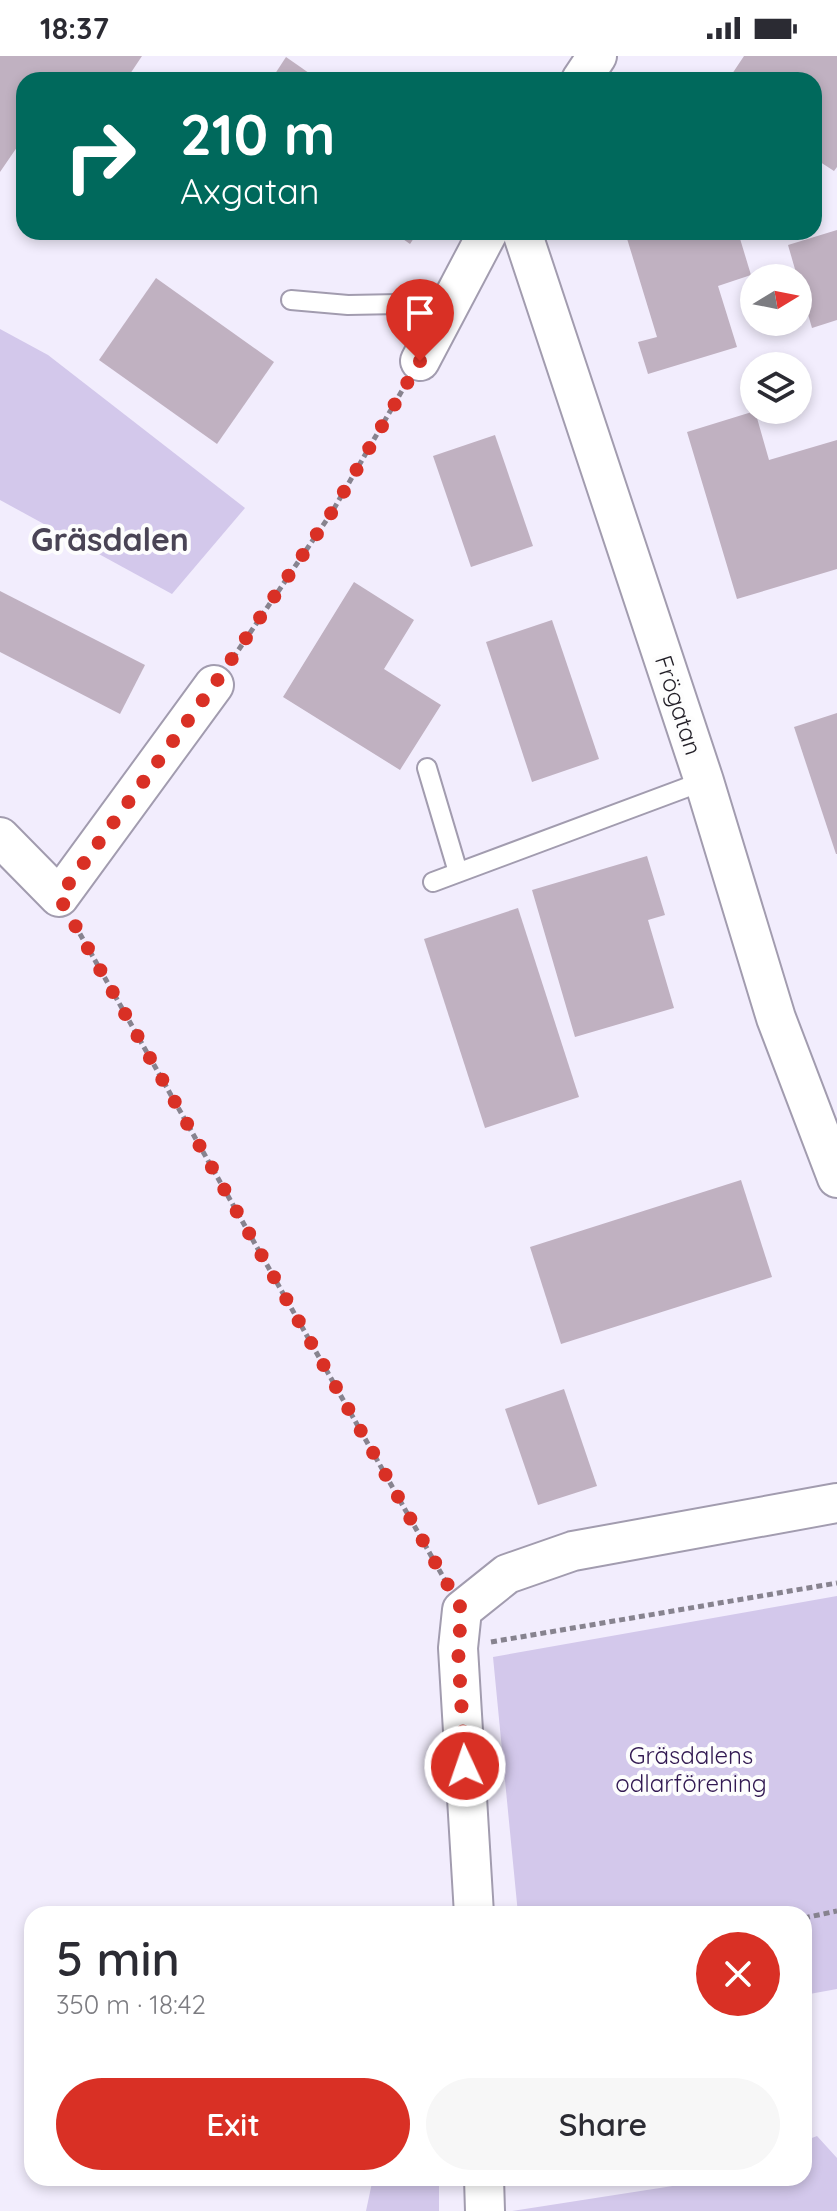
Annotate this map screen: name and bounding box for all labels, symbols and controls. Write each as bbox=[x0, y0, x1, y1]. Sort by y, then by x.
text: 18:37 bbox=[40, 9, 109, 47]
text: 210 m bbox=[180, 99, 335, 169]
icon: right bbox=[48, 104, 152, 208]
text: Axgatan bbox=[180, 168, 320, 213]
north arrow bbox=[740, 264, 812, 336]
map controls bbox=[740, 264, 812, 424]
pin bbox=[386, 279, 454, 361]
icon: arrive bbox=[398, 291, 442, 335]
button: layers bbox=[740, 352, 812, 424]
district label: Gräsdalen bbox=[31, 519, 189, 559]
street label: Frögatan bbox=[649, 651, 709, 759]
position arrow bbox=[423, 1724, 507, 1808]
park label: Gräsdalens odlarförening bbox=[615, 1740, 767, 1798]
text: 5 min bbox=[56, 1928, 180, 1988]
button: close bbox=[696, 1932, 780, 2016]
text: 350 m · 18:42 bbox=[56, 1988, 206, 2021]
button: Exit bbox=[56, 2078, 410, 2170]
button: Share bbox=[426, 2078, 780, 2170]

